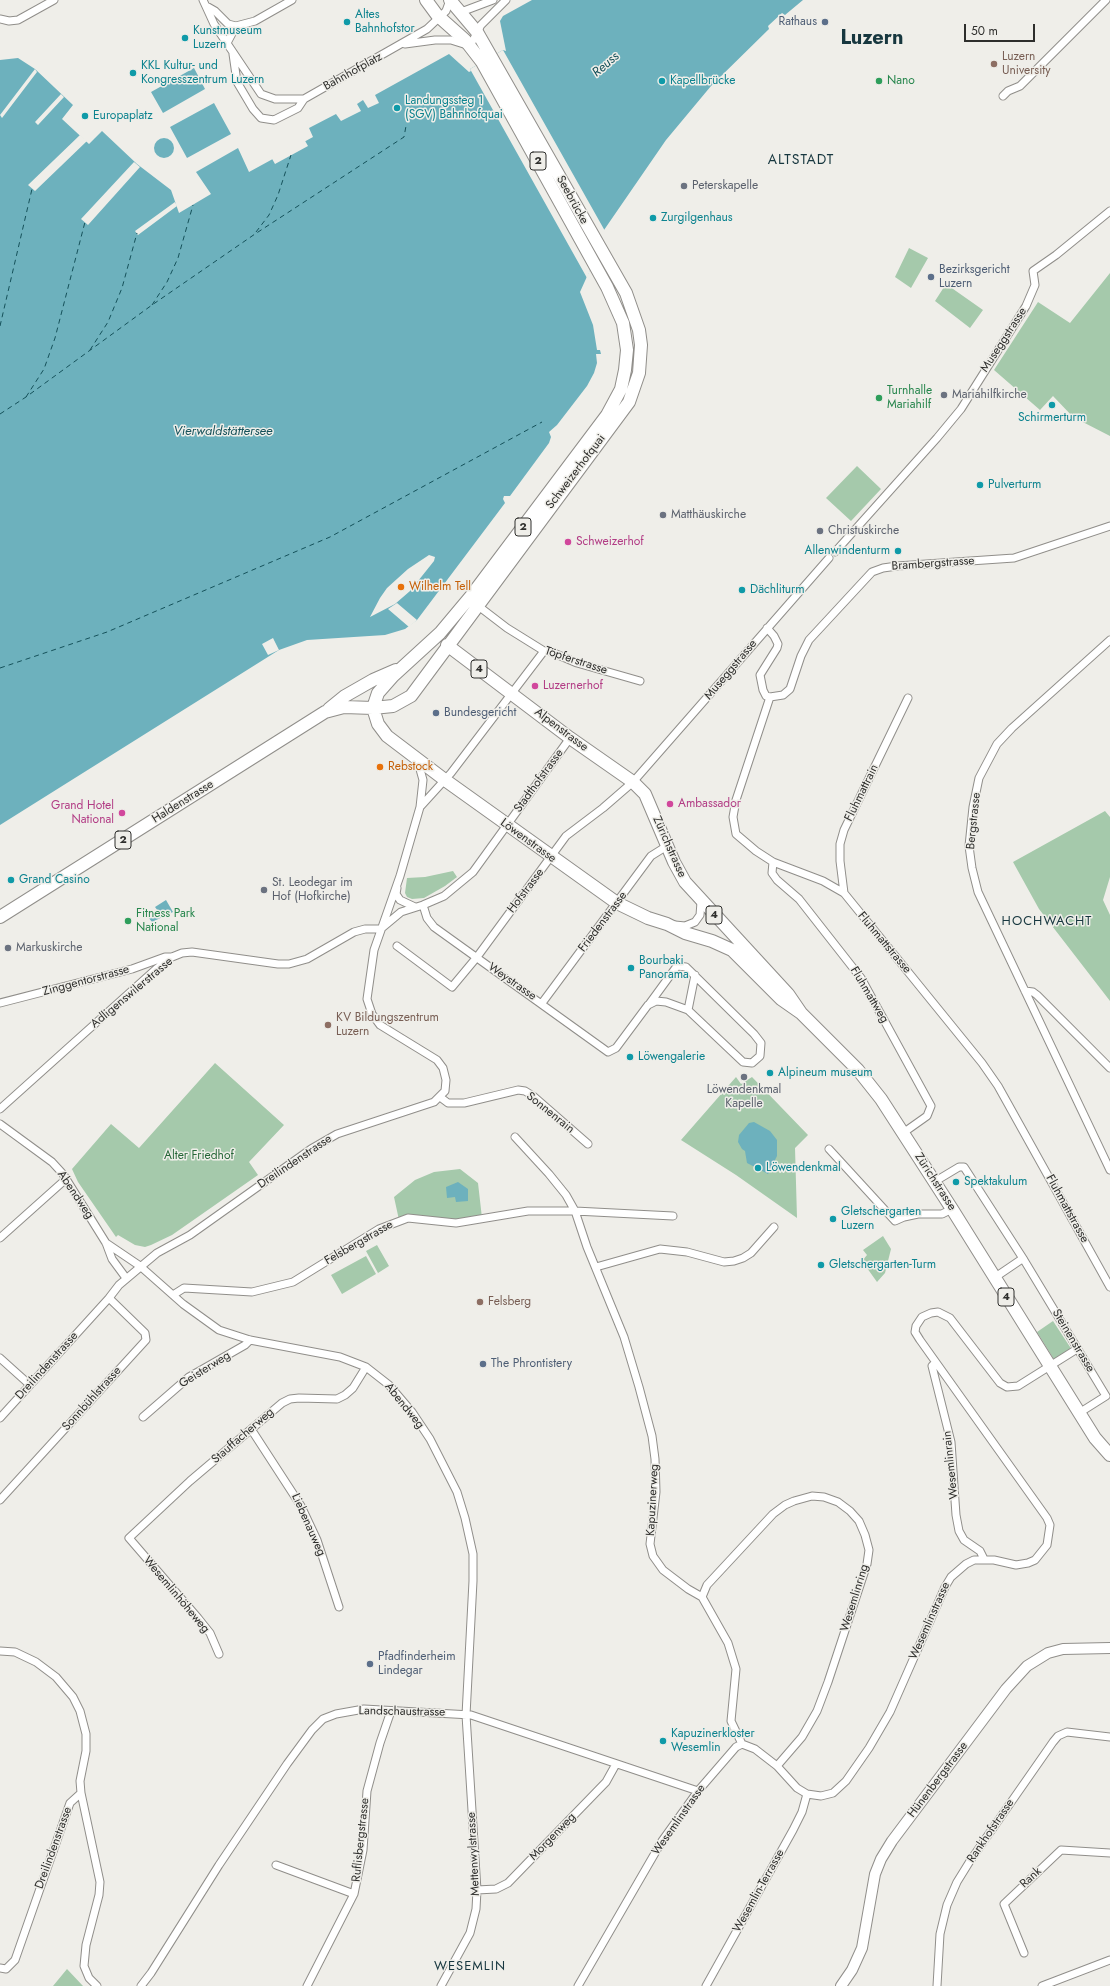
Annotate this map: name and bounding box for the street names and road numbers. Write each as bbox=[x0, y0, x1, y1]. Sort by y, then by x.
street label: Bahnhofplatz bbox=[321, 50, 385, 94]
road number: 2 bbox=[530, 152, 546, 170]
street label: Seebrücke bbox=[553, 173, 591, 227]
street label: Museggstrasse bbox=[978, 305, 1030, 375]
street label: Schweizerhofquai bbox=[543, 432, 609, 512]
road number: 2 bbox=[515, 518, 531, 536]
street label: Brambergstrasse bbox=[891, 554, 975, 574]
street label: Museggstrasse bbox=[702, 637, 760, 703]
street label: Töpferstrasse bbox=[543, 644, 609, 678]
road number: 4 bbox=[471, 660, 487, 678]
street label: Alpenstrasse bbox=[531, 705, 591, 755]
street label: Stadthofstrasse bbox=[511, 747, 567, 815]
street label: Fluhmattrain bbox=[842, 762, 882, 824]
street label: Haldenstrasse bbox=[150, 777, 216, 827]
street label: Bergstrasse bbox=[964, 792, 984, 850]
street label: Zürichstrasse bbox=[649, 814, 689, 880]
street label: Löwenstrasse bbox=[497, 816, 559, 866]
road number: 2 bbox=[115, 831, 131, 849]
street label: Hofstrasse bbox=[505, 866, 547, 916]
street label: Friedenstrasse bbox=[576, 889, 630, 955]
road number: 4 bbox=[706, 906, 722, 924]
street label: Fluhmattstrasse bbox=[854, 909, 914, 977]
street label: Adligenswilerstrasse bbox=[88, 955, 176, 1031]
street label: Weystrasse bbox=[485, 960, 539, 1004]
street label: Zinggentorstrasse bbox=[41, 963, 131, 999]
street label: Fluhmattweg bbox=[847, 964, 891, 1026]
street label: Sonnenrain bbox=[523, 1089, 577, 1137]
street label: Dreilindenstrasse bbox=[255, 1132, 335, 1192]
street label: Zürichstrasse bbox=[911, 1151, 959, 1213]
street label: Abendweg bbox=[54, 1168, 96, 1222]
street label: Fluhmattstrasse bbox=[1042, 1172, 1092, 1246]
street label: Felsbergstrasse bbox=[322, 1218, 396, 1268]
road number: 4 bbox=[998, 1288, 1014, 1306]
street label: Steinenstrasse bbox=[1049, 1307, 1097, 1375]
street label: Dreilindenstrasse bbox=[13, 1329, 81, 1403]
street label: Geisterweg bbox=[177, 1349, 233, 1391]
street label: Sonnbühlstrasse bbox=[59, 1364, 125, 1434]
street label: Abendweg bbox=[381, 1380, 427, 1432]
street label: Stauffacherweg bbox=[209, 1405, 277, 1467]
street label: Wesemlinrain bbox=[940, 1430, 962, 1500]
street label: Kapuzinerweg bbox=[644, 1464, 662, 1536]
street label: Liebenauweg bbox=[288, 1491, 328, 1559]
street label: Wesemlinhöheweg bbox=[140, 1554, 212, 1636]
street label: Wesemlinring bbox=[838, 1562, 872, 1634]
street label: Wesemlinstrasse bbox=[907, 1580, 953, 1662]
street label: Landschaustrasse bbox=[359, 1704, 445, 1720]
street label: Hünenbergstrasse bbox=[905, 1739, 971, 1821]
street label: Wesemlinstrasse bbox=[649, 1782, 709, 1858]
street label: Rankhofstrasse bbox=[964, 1796, 1018, 1866]
street label: Ruflisbergstrasse bbox=[349, 1797, 373, 1883]
street label: Dreilindenstrasse bbox=[32, 1805, 76, 1891]
street label: Morgenweg bbox=[527, 1810, 579, 1864]
street label: Mettenwylstrasse bbox=[465, 1812, 483, 1896]
street label: Wesemlin-Terrasse bbox=[730, 1847, 788, 1935]
street label: Rank bbox=[1017, 1865, 1045, 1891]

